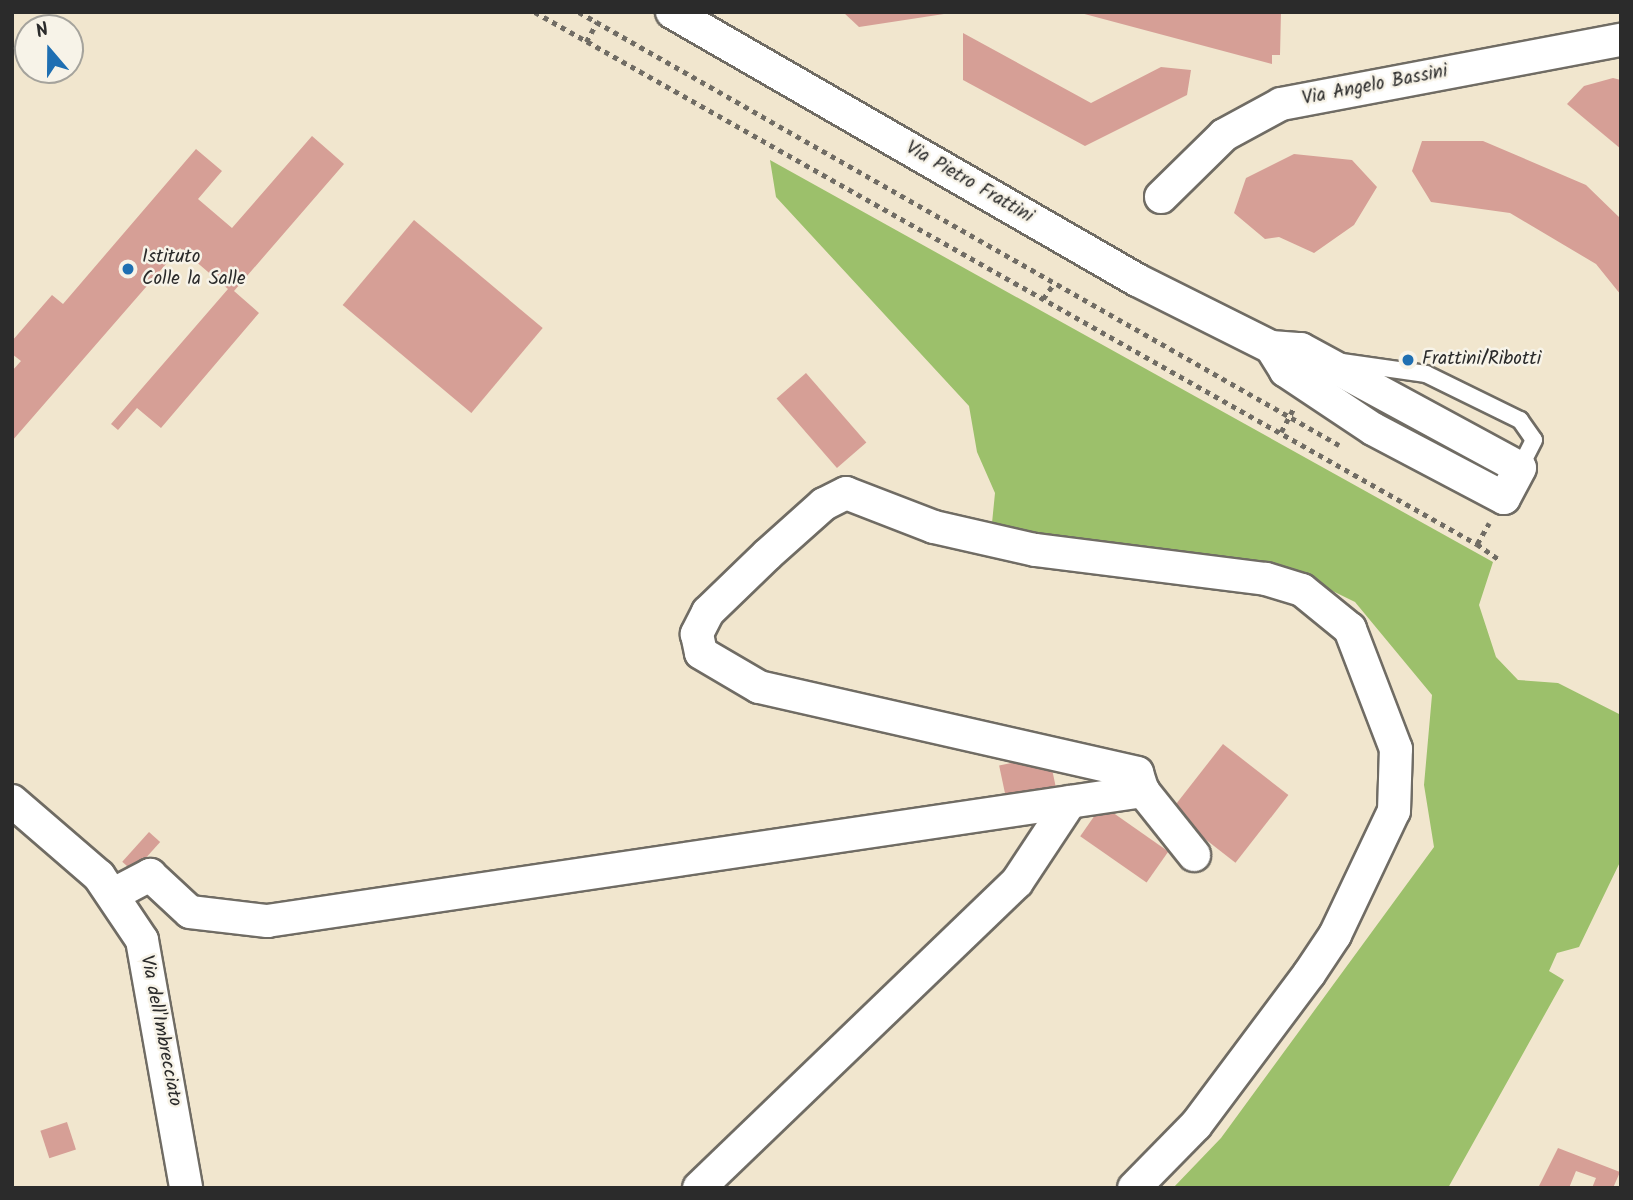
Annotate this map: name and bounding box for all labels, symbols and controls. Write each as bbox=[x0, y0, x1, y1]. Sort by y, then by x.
north arrow bbox=[14, 14, 84, 84]
text: N bbox=[32, 15, 53, 47]
street label: Via Angelo Bassini bbox=[1300, 61, 1450, 111]
street label: Via Pietro Frattini bbox=[901, 137, 1037, 229]
place label: Istituto Colle la Salle bbox=[142, 247, 246, 291]
marker: Istituto Colle la Salle bbox=[120, 261, 136, 277]
place label: Frattini/Ribotti bbox=[1422, 349, 1541, 371]
marker: Frattini/Ribotti bbox=[1400, 352, 1416, 368]
street label: Via dell'Imbrecciato bbox=[134, 954, 186, 1108]

